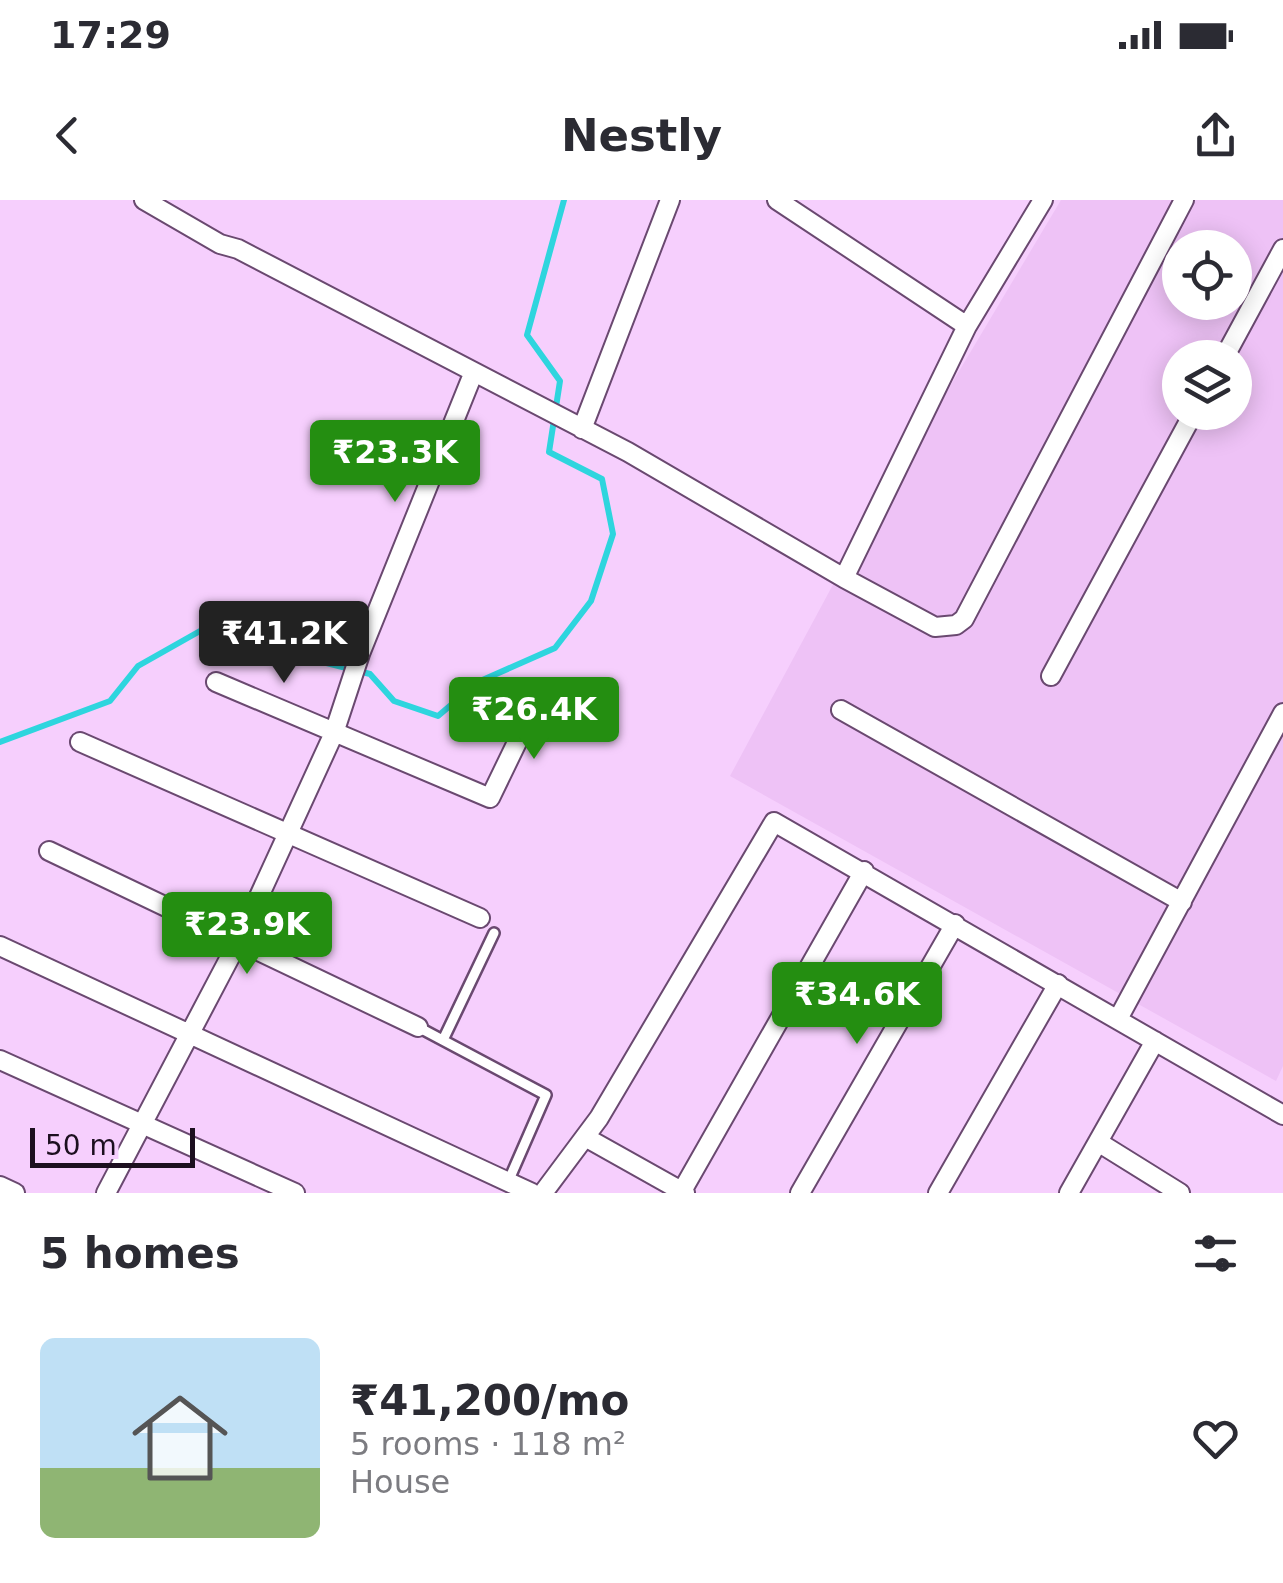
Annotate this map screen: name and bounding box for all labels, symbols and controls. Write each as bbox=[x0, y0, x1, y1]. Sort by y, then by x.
text: 17:29 bbox=[50, 13, 171, 57]
icon: back bbox=[40, 108, 95, 163]
icon: share bbox=[1188, 108, 1243, 163]
text: Nestly bbox=[561, 109, 722, 162]
map controls bbox=[1162, 230, 1252, 430]
button: locate bbox=[1162, 230, 1252, 320]
button: layers bbox=[1162, 340, 1252, 430]
pin: ₹23.3K bbox=[314, 420, 476, 505]
text: ₹23.3K bbox=[332, 433, 458, 471]
pin: ₹41.2K bbox=[203, 601, 365, 686]
text: ₹41.2K bbox=[221, 614, 347, 652]
pin: ₹26.4K bbox=[453, 677, 615, 762]
text: ₹26.4K bbox=[471, 690, 597, 728]
pin: ₹23.9K bbox=[166, 892, 328, 977]
text: ₹23.9K bbox=[184, 905, 310, 943]
pin: ₹34.6K bbox=[776, 962, 938, 1047]
text: ₹34.6K bbox=[794, 975, 920, 1013]
scale bar bbox=[30, 1123, 195, 1168]
text: 50 m bbox=[45, 1129, 117, 1162]
icon: filters bbox=[1188, 1226, 1243, 1281]
text: 5 homes bbox=[40, 1229, 240, 1278]
text: ₹41,200/mo bbox=[350, 1376, 629, 1425]
icon: home bbox=[120, 1378, 240, 1498]
icon: heart bbox=[1188, 1411, 1243, 1466]
text: 5 rooms · 118 m² bbox=[350, 1425, 626, 1463]
text: House bbox=[350, 1463, 450, 1501]

